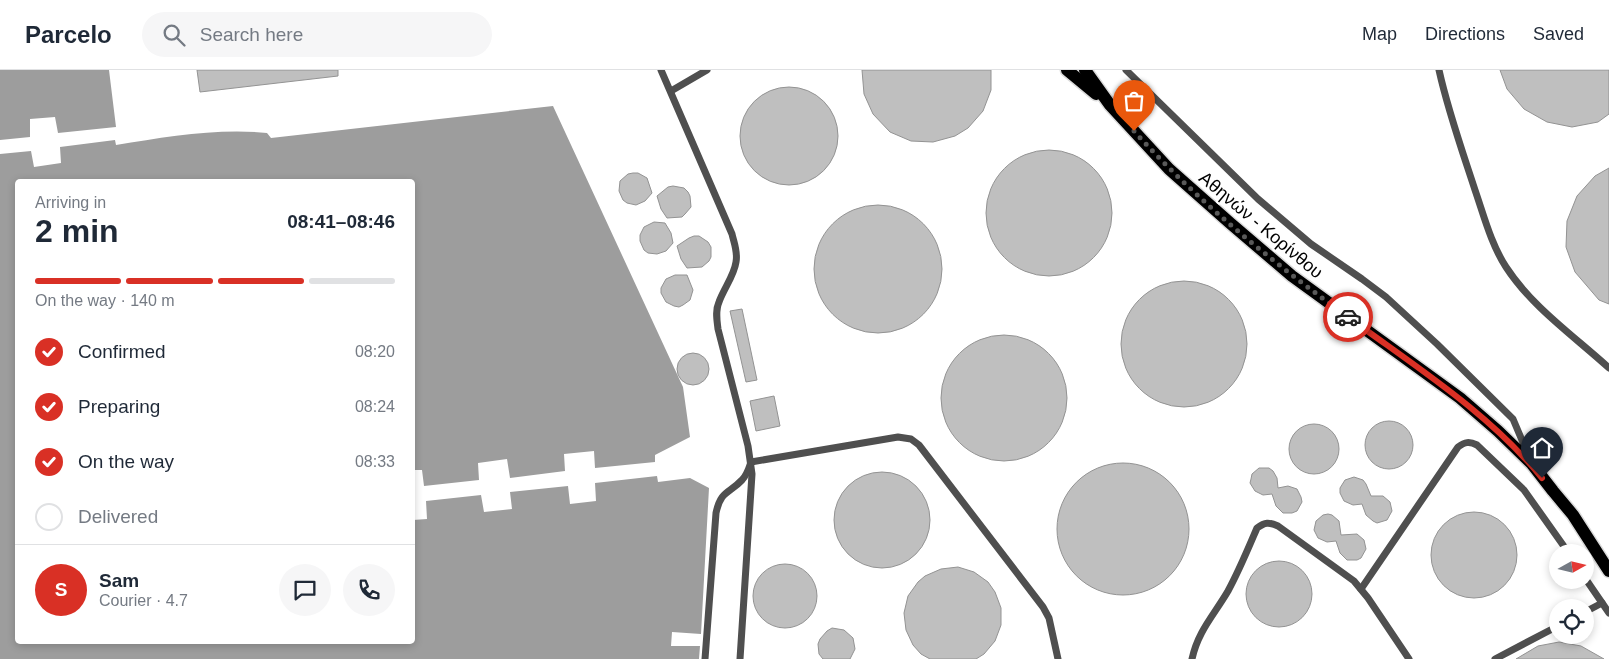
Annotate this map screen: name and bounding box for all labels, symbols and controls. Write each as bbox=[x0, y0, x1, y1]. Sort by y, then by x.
search box bbox=[142, 12, 492, 57]
text: Parcelo bbox=[25, 21, 112, 48]
icon: search bbox=[160, 21, 188, 49]
text: Search here bbox=[200, 24, 303, 45]
text: Map bbox=[1362, 24, 1397, 44]
text: Directions bbox=[1425, 24, 1505, 44]
text: Saved bbox=[1533, 24, 1584, 44]
pin bbox=[1113, 80, 1155, 131]
icon: bag bbox=[1120, 87, 1148, 115]
street label: Αθηνών - Κορίνθου bbox=[1195, 168, 1327, 282]
text: Arriving in bbox=[35, 194, 106, 211]
text: 08:41–08:46 bbox=[287, 211, 395, 232]
text: 2 min bbox=[35, 213, 119, 249]
text: On the way · 140 m bbox=[35, 292, 175, 309]
courier bbox=[1323, 292, 1373, 342]
icon: car bbox=[1334, 303, 1362, 331]
icon: check bbox=[35, 338, 63, 366]
text: Confirmed bbox=[78, 341, 166, 362]
text: 08:20 bbox=[355, 343, 395, 360]
icon: check bbox=[35, 393, 63, 421]
text: Preparing bbox=[78, 396, 160, 417]
text: 08:24 bbox=[355, 398, 395, 415]
pin bbox=[1521, 427, 1563, 478]
icon: home bbox=[1528, 434, 1556, 462]
icon: check bbox=[35, 448, 63, 476]
text: On the way bbox=[78, 451, 174, 472]
text: 08:33 bbox=[355, 453, 395, 470]
text: Delivered bbox=[78, 506, 158, 527]
north arrow bbox=[1549, 544, 1594, 589]
map controls bbox=[1549, 544, 1594, 644]
button: chat bbox=[279, 564, 331, 616]
button: phone bbox=[343, 564, 395, 616]
text: Sam bbox=[99, 570, 139, 591]
text: S bbox=[55, 579, 67, 600]
text: Courier · 4.7 bbox=[99, 592, 188, 609]
button: locate bbox=[1549, 599, 1594, 644]

